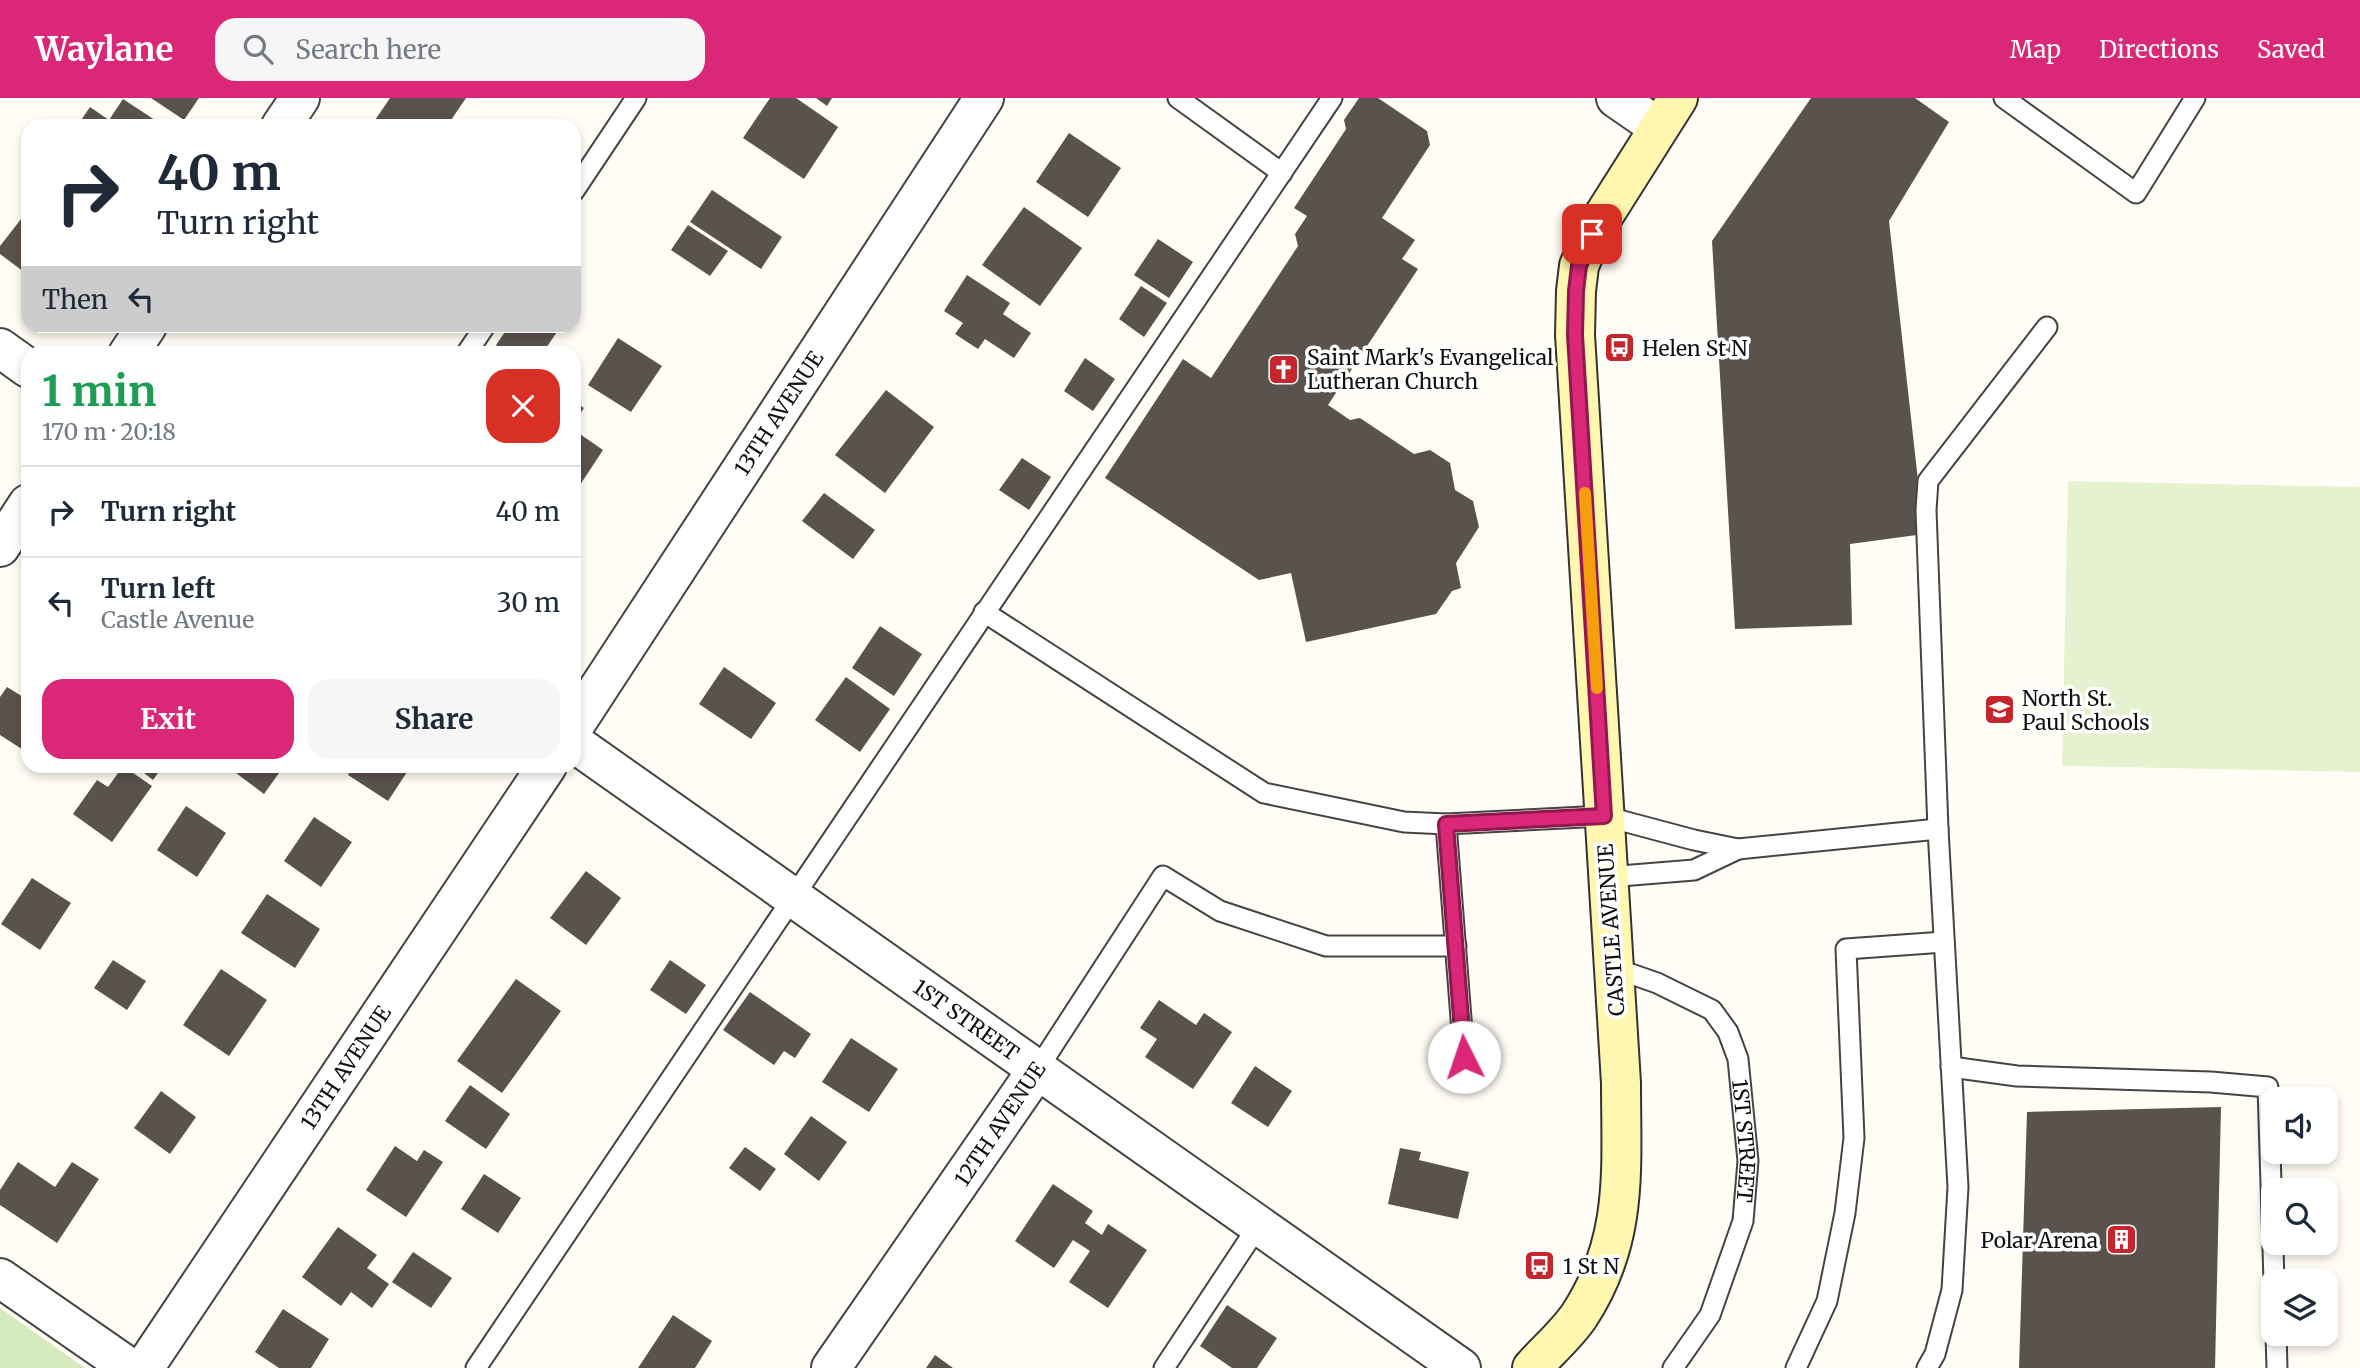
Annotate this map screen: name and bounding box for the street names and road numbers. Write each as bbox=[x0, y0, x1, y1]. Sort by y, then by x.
street label: 13TH AVENUE bbox=[728, 345, 829, 480]
street label: CASTLE AVENUE bbox=[1591, 842, 1630, 1017]
street label: 1ST STREET bbox=[908, 973, 1025, 1066]
street label: 13TH AVENUE bbox=[294, 1000, 397, 1134]
street label: 12TH AVENUE bbox=[949, 1056, 1052, 1191]
street label: 1ST STREET bbox=[1727, 1078, 1762, 1204]

